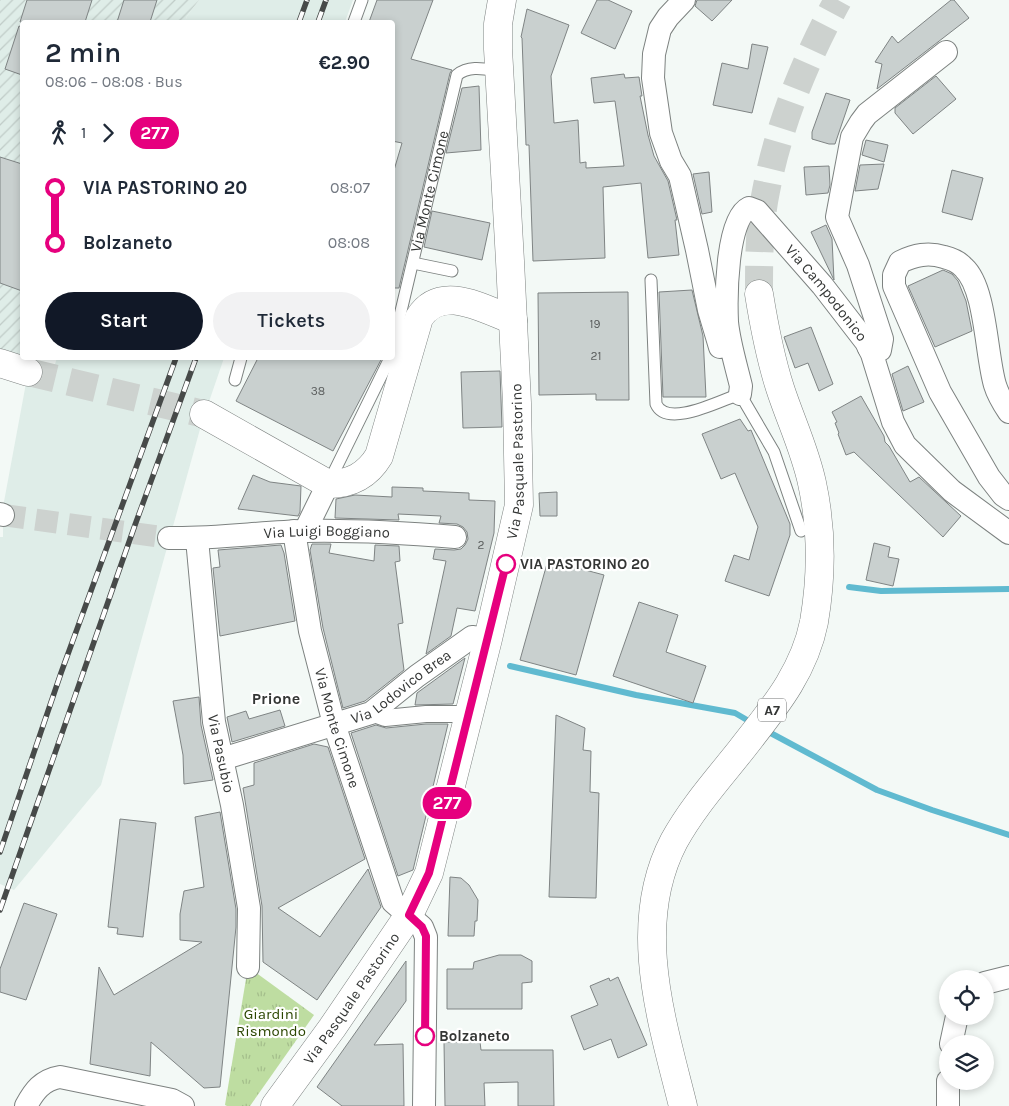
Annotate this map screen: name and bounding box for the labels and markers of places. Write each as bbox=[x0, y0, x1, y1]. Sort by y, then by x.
marker: VIA PASTORINO 20 bbox=[496, 554, 516, 574]
place label: VIA PASTORINO 20 bbox=[520, 555, 650, 573]
marker: Bolzaneto bbox=[415, 1026, 435, 1046]
place label: Bolzaneto bbox=[439, 1027, 510, 1045]

